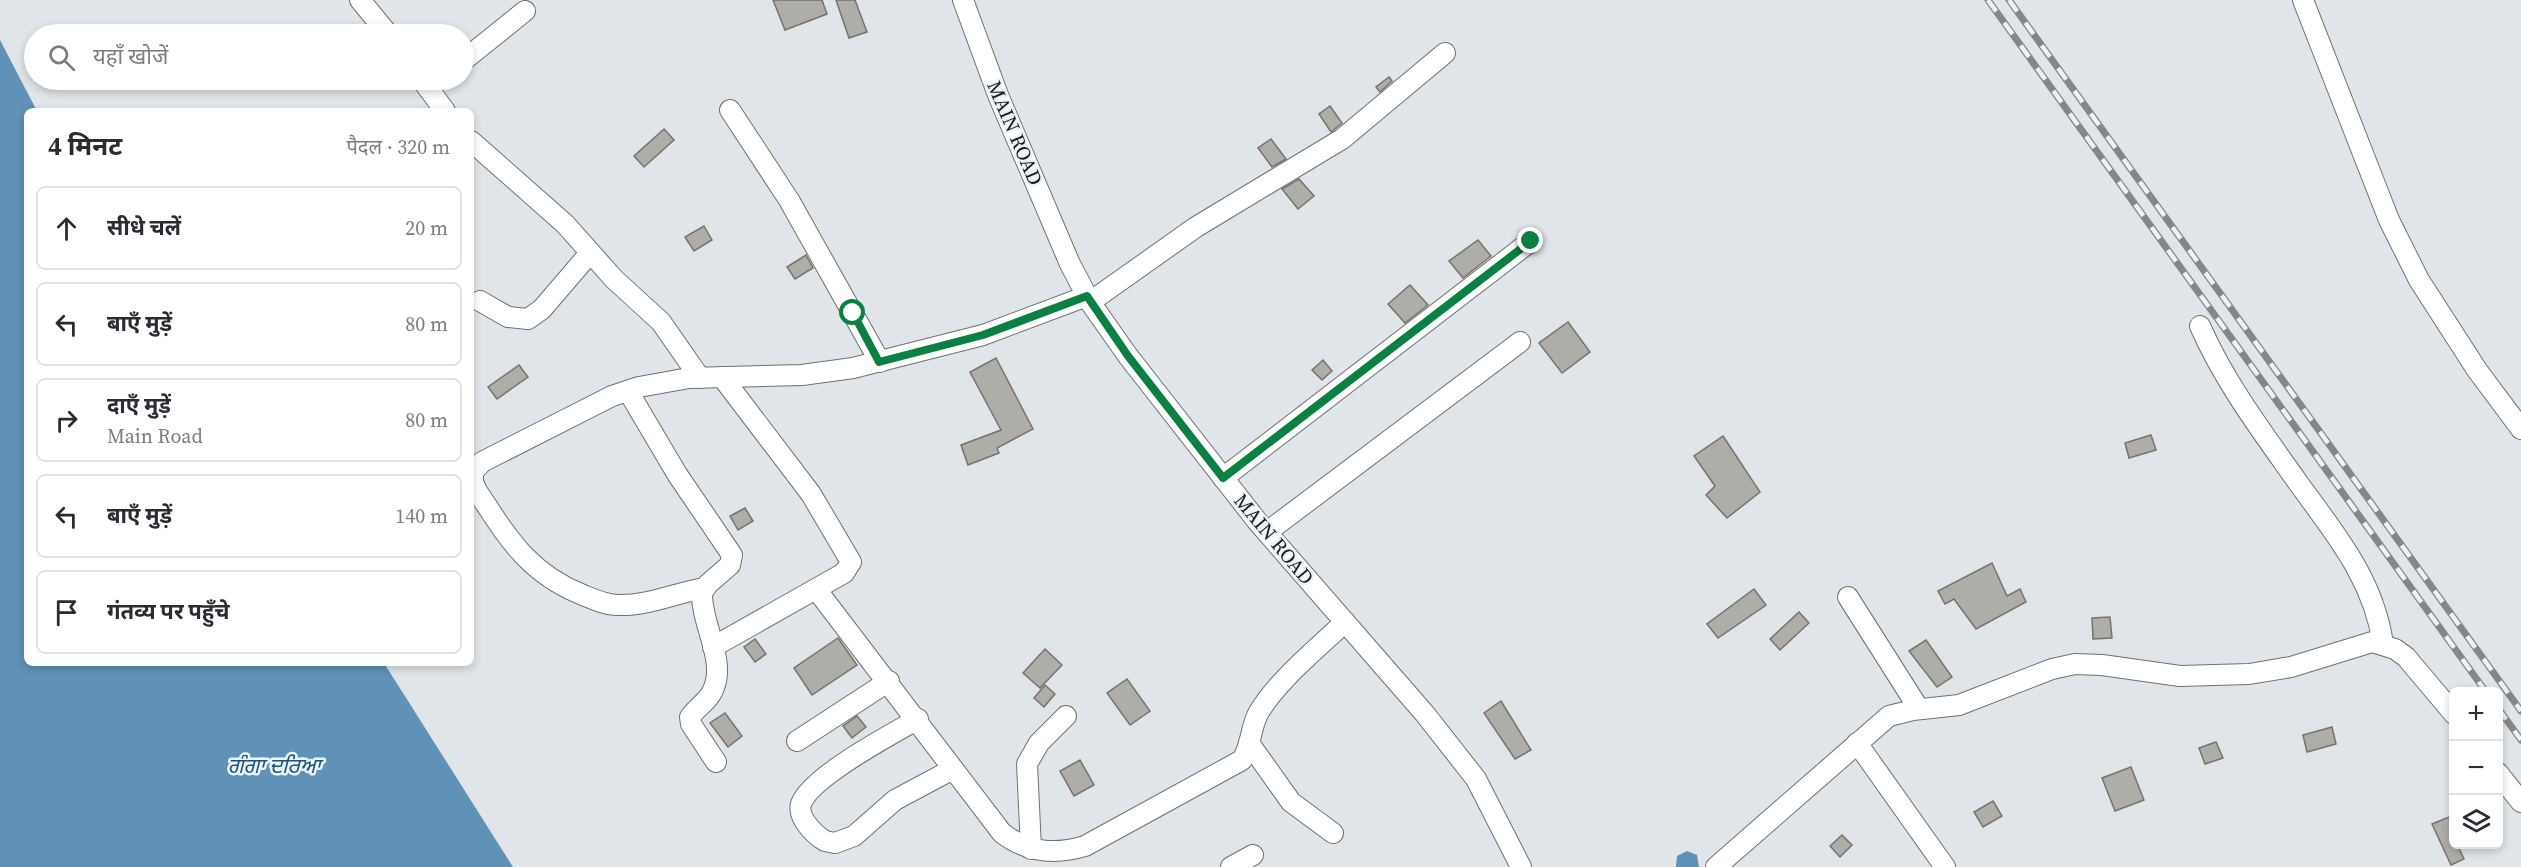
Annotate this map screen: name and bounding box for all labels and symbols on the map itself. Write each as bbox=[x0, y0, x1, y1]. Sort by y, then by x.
street label: MAIN ROAD bbox=[980, 76, 1050, 190]
route end bbox=[1517, 227, 1543, 253]
route start bbox=[839, 299, 865, 325]
street label: MAIN ROAD bbox=[1228, 487, 1320, 591]
water label: ਗੰਗਾ ਦਰਿਆ bbox=[228, 751, 324, 780]

